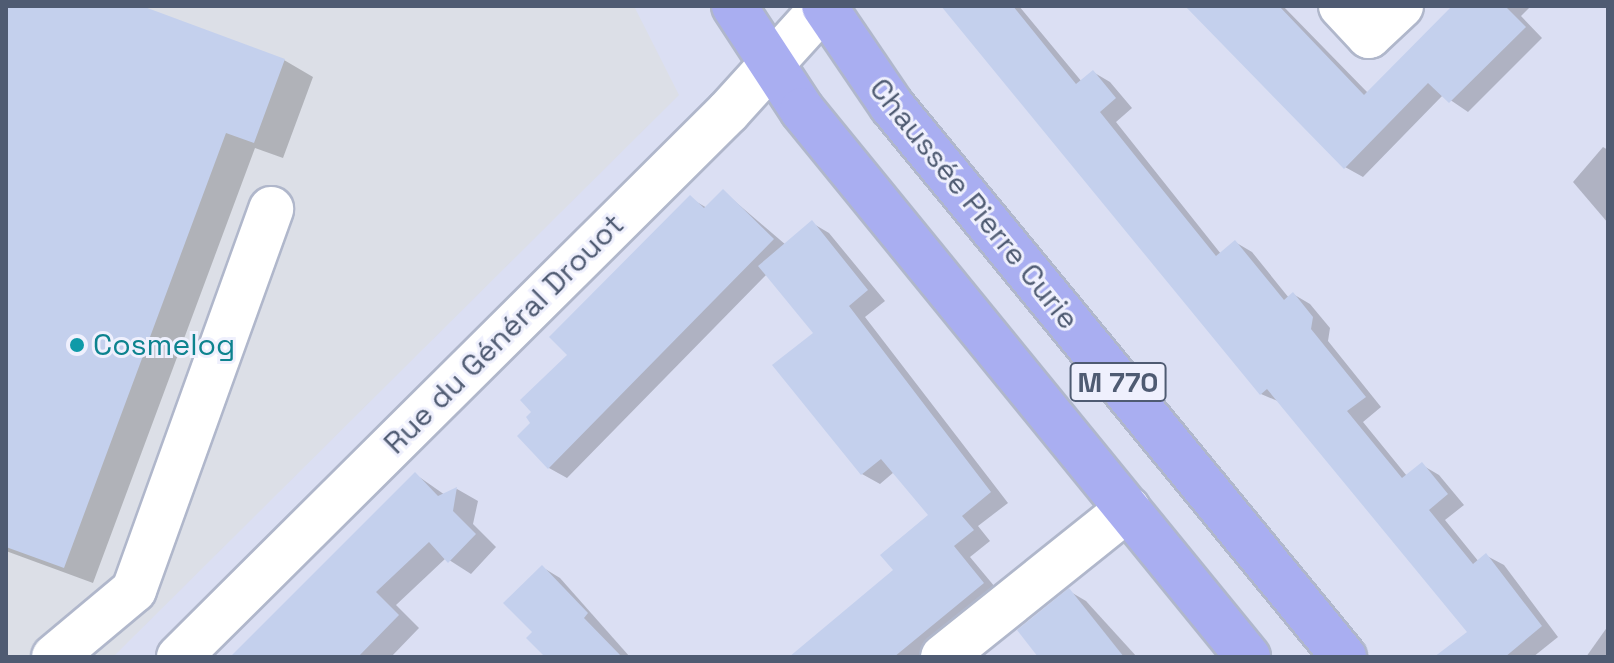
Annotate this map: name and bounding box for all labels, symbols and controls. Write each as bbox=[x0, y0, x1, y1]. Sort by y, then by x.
street label: Chaussée Pierre Curie bbox=[862, 71, 1086, 337]
street label: Rue du Général Drouot bbox=[377, 207, 631, 461]
place label: Cosmelog bbox=[93, 327, 235, 363]
marker: Cosmelog bbox=[68, 336, 86, 354]
road number: M 770 bbox=[1068, 358, 1168, 406]

